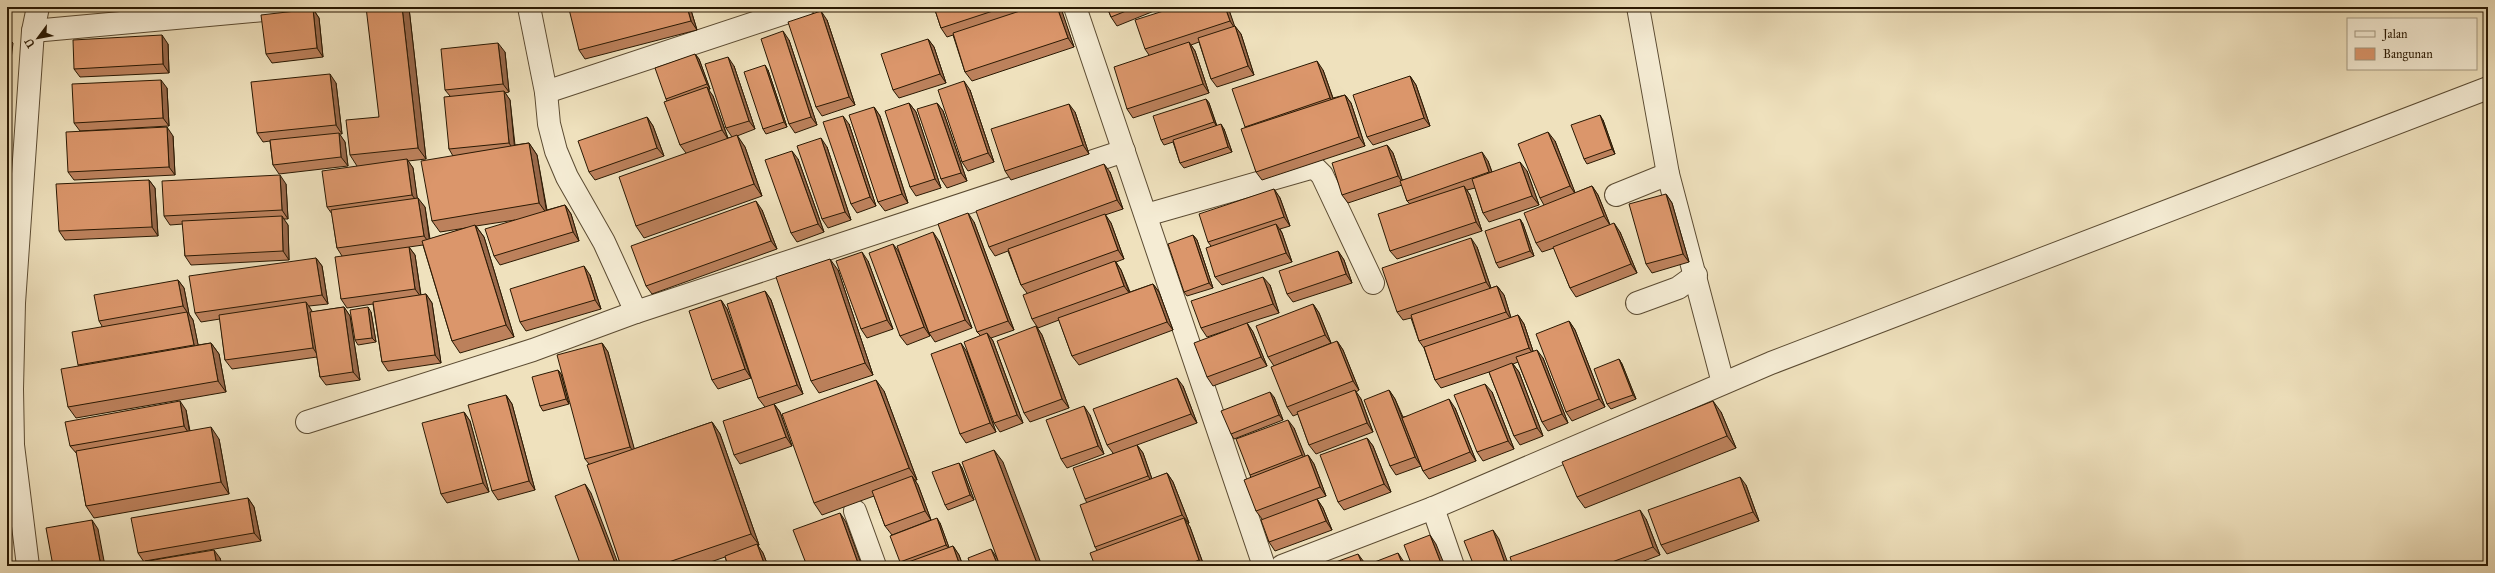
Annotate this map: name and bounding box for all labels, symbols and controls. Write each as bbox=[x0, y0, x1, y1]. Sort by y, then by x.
north arrow bbox=[18, 18, 58, 58]
legend bbox=[2347, 18, 2477, 70]
text: Jalan bbox=[2381, 27, 2408, 42]
text: U bbox=[22, 36, 38, 50]
text: Bangunan bbox=[2383, 47, 2433, 62]

